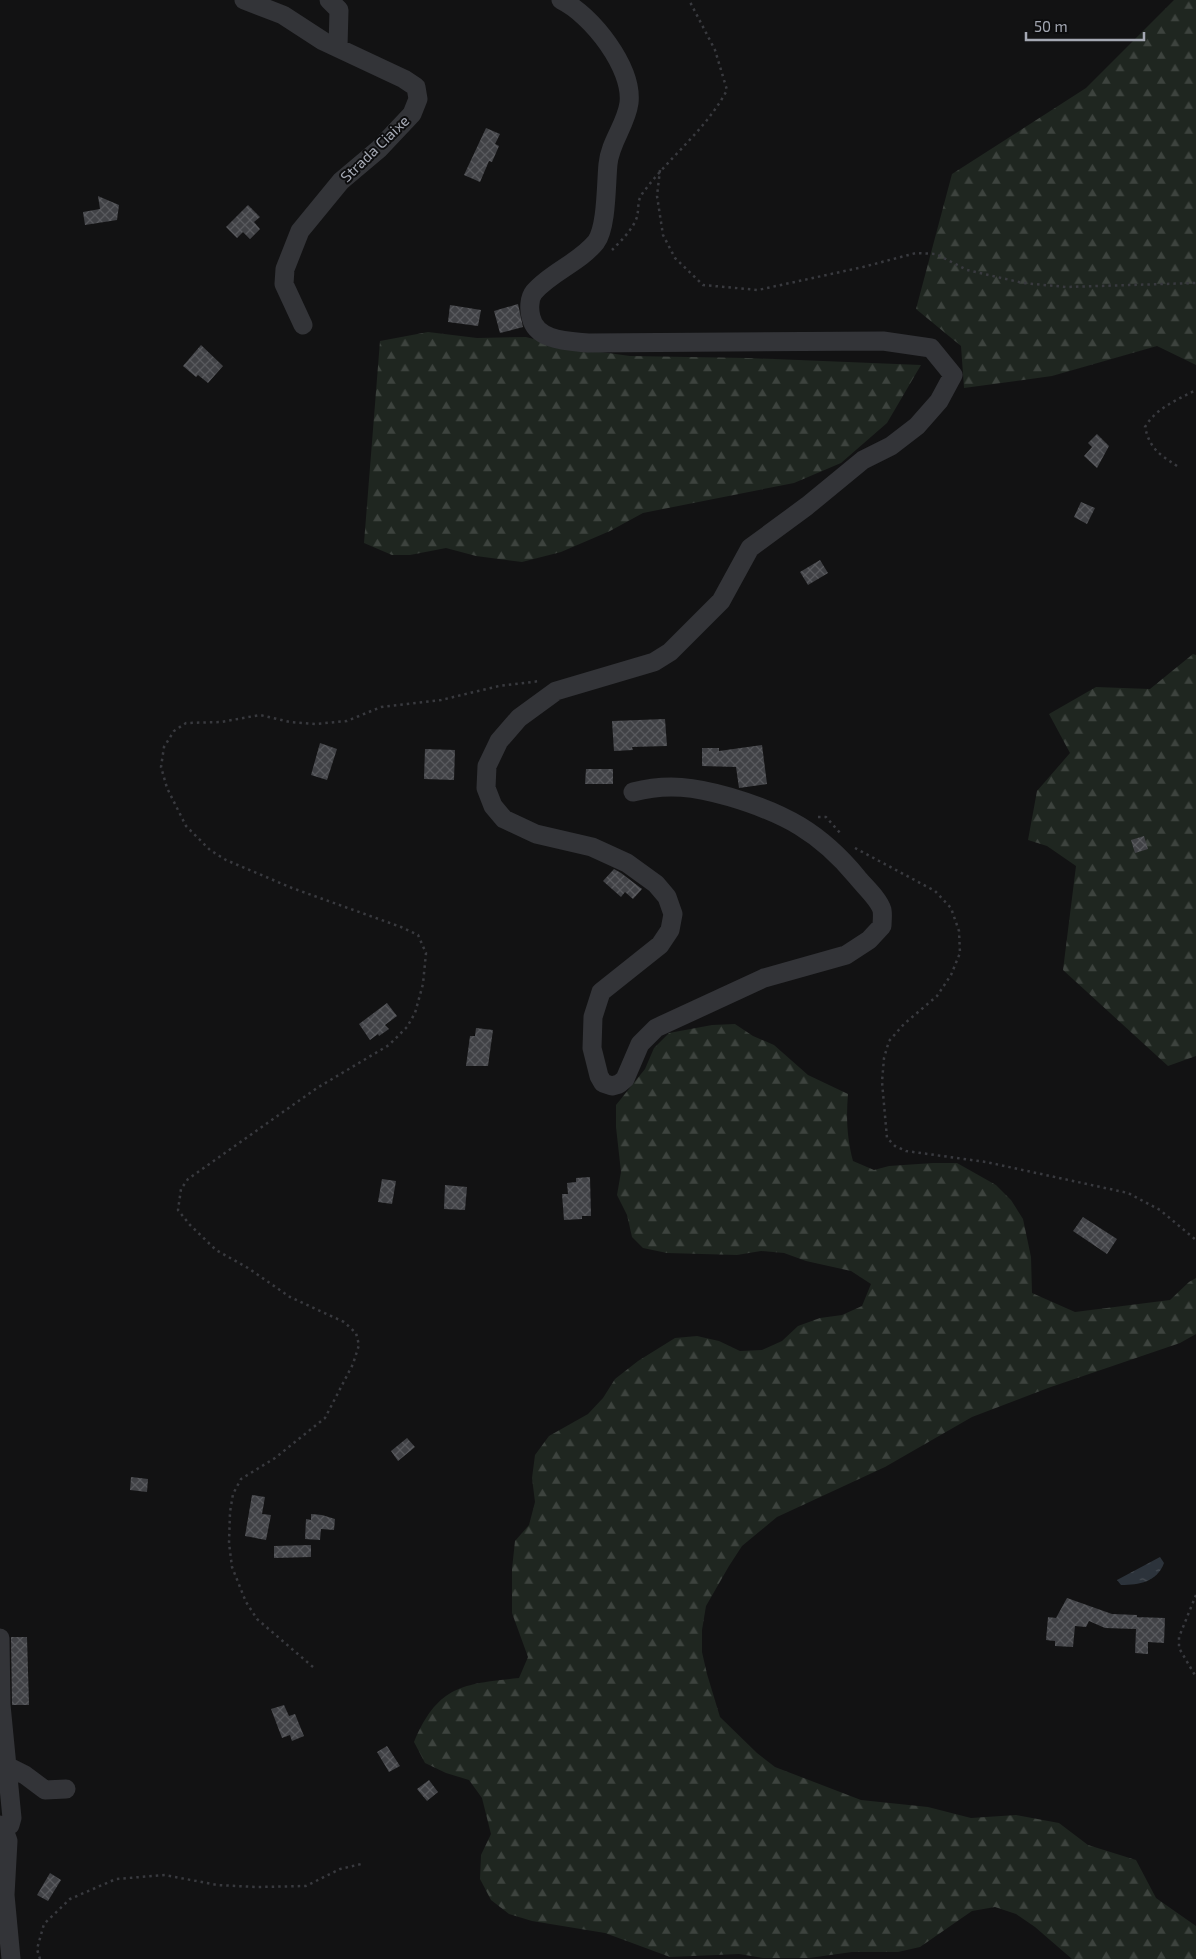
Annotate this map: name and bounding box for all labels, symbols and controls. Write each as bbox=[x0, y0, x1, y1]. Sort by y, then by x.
scale bar bbox=[1026, 10, 1144, 42]
text: 50 m bbox=[1034, 17, 1068, 35]
street label: Strada Ciaixe bbox=[336, 111, 412, 185]

